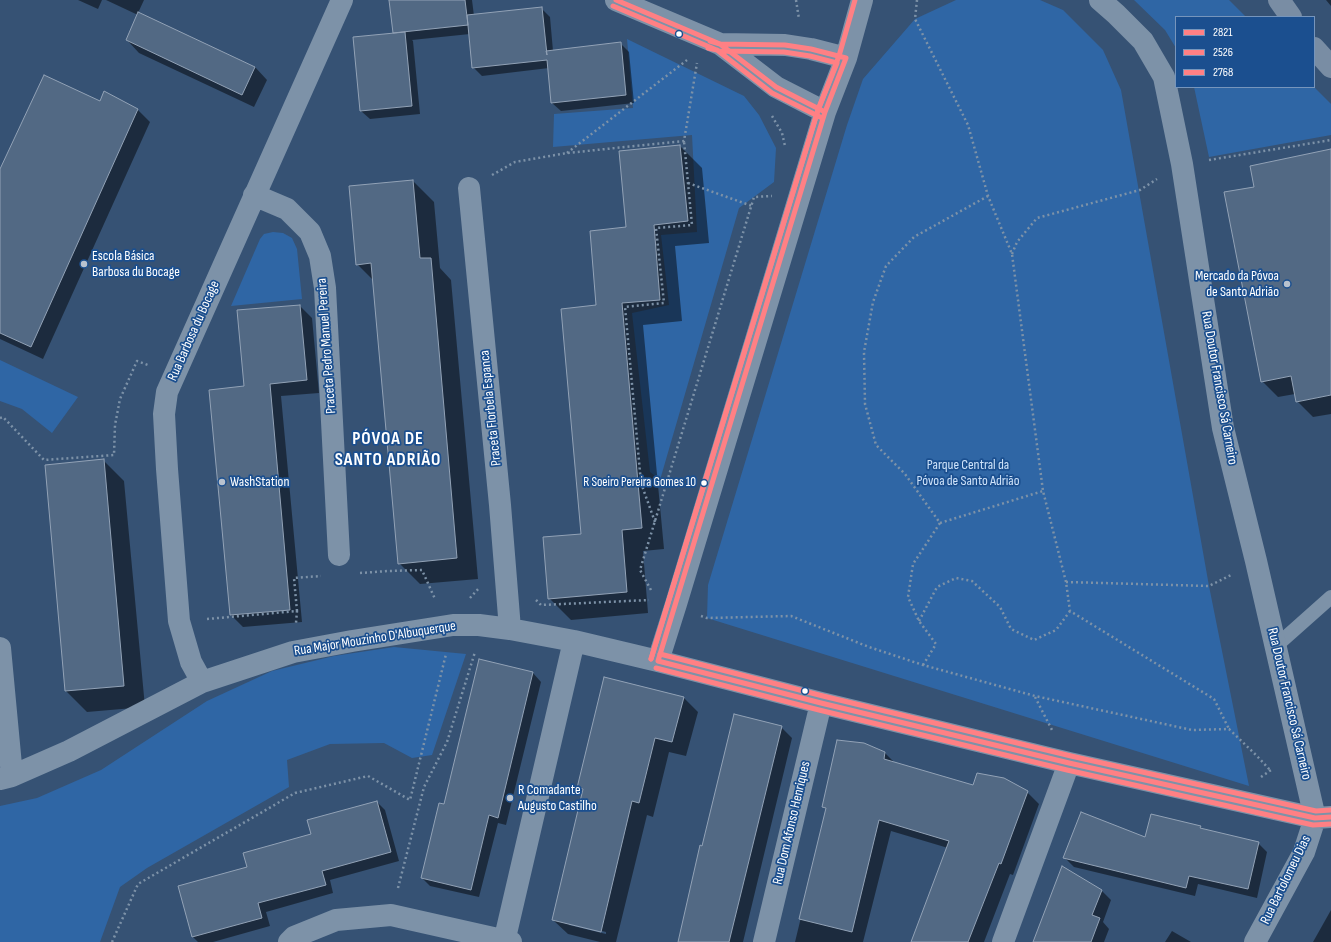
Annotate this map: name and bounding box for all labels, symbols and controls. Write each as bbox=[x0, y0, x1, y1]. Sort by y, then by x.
legend bbox=[1175, 16, 1315, 88]
text: 2821 bbox=[1213, 25, 1233, 40]
unlabelled marker bbox=[674, 29, 684, 39]
text: 2526 bbox=[1213, 45, 1233, 60]
text: 2768 bbox=[1213, 65, 1233, 80]
place label: Escola Básica Barbosa du Bocage bbox=[92, 248, 180, 280]
marker: Escola Básica Barbosa du Bocage bbox=[79, 259, 89, 269]
place label: Mercado da Póvoa de Santo Adrião bbox=[1195, 268, 1279, 300]
street label: Rua Barbosa du Bocage bbox=[164, 278, 224, 384]
street label: Praceta Pedro Manuel Pereira bbox=[314, 278, 340, 414]
marker: Mercado da Póvoa de Santo Adrião bbox=[1282, 279, 1292, 289]
street label: Rua Doutor Francisco Sá Carneiro bbox=[1197, 310, 1241, 466]
street label: Praceta Florbela Espanca bbox=[477, 349, 505, 467]
district label: PÓVOA DE SANTO ADRIÃO bbox=[335, 428, 441, 470]
park label: Parque Central da Póvoa de Santo Adrião bbox=[916, 457, 1020, 490]
place label: WashStation bbox=[230, 474, 289, 490]
place label: R Soeiro Pereira Gomes 10 bbox=[583, 475, 696, 491]
marker: WashStation bbox=[217, 477, 227, 487]
marker: R Soeiro Pereira Gomes 10 bbox=[699, 478, 709, 488]
street label: Rua Major Mouzinho D'Albuquerque bbox=[293, 618, 457, 660]
street label: Rua Doutor Francisco Sá Carneiro bbox=[1263, 626, 1315, 782]
unlabelled marker bbox=[800, 686, 810, 696]
street label: Rua Dom Afonso Henriques bbox=[770, 760, 814, 886]
place label: R Comadante Augusto Castilho bbox=[518, 782, 597, 814]
marker: R Comadante Augusto Castilho bbox=[505, 793, 515, 803]
street label: Rua Bartolomeu Dias bbox=[1257, 833, 1315, 927]

